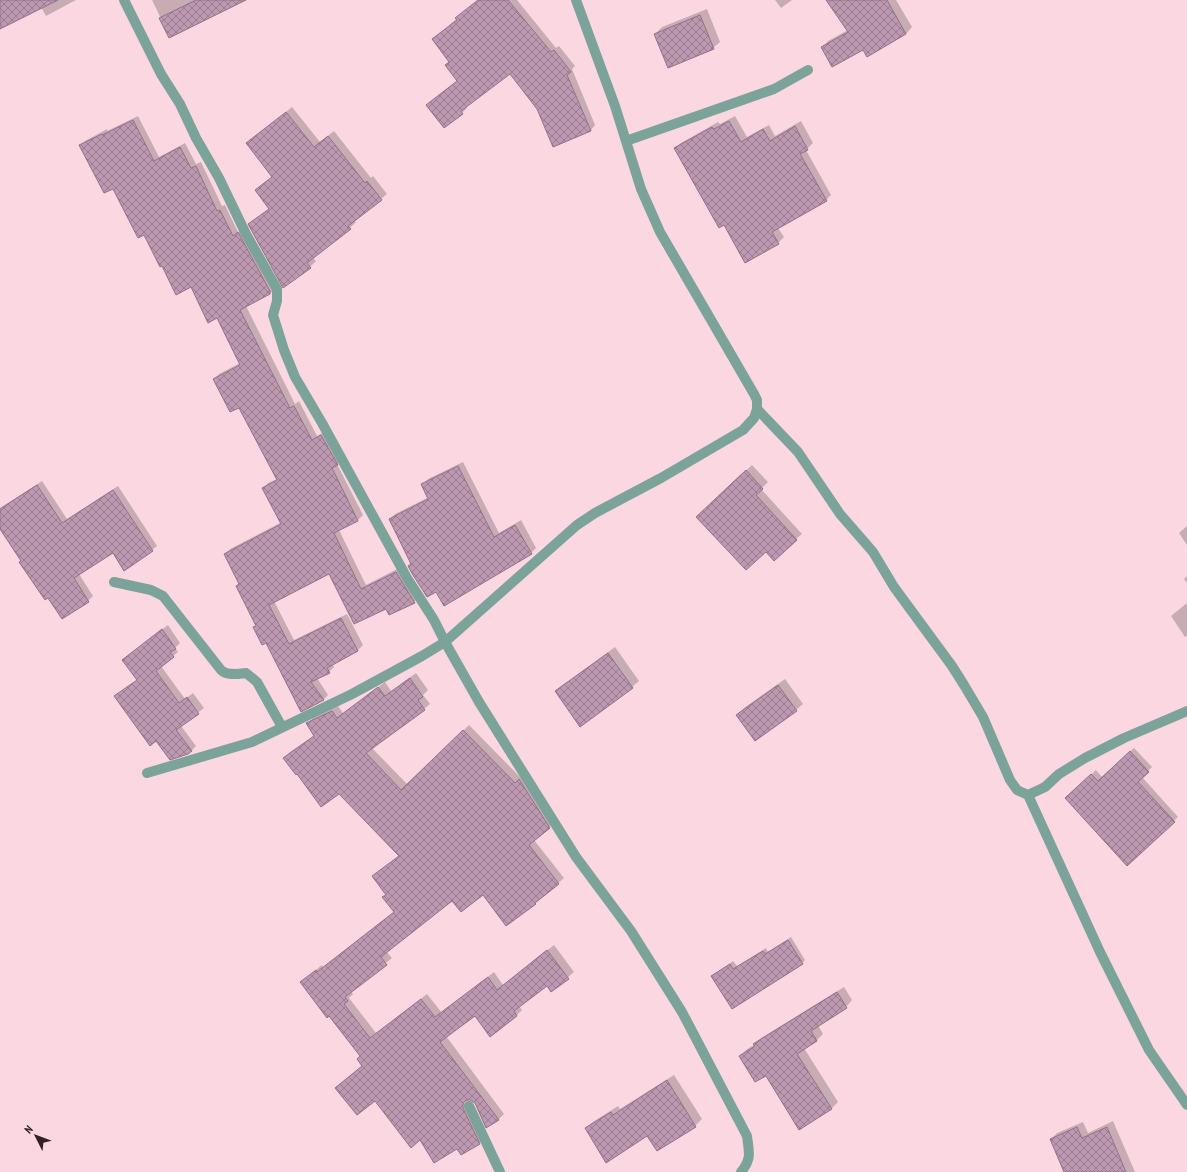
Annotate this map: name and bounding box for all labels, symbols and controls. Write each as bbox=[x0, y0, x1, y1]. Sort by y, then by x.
north arrow bbox=[16, 1116, 56, 1156]
text: N bbox=[21, 1122, 36, 1136]

